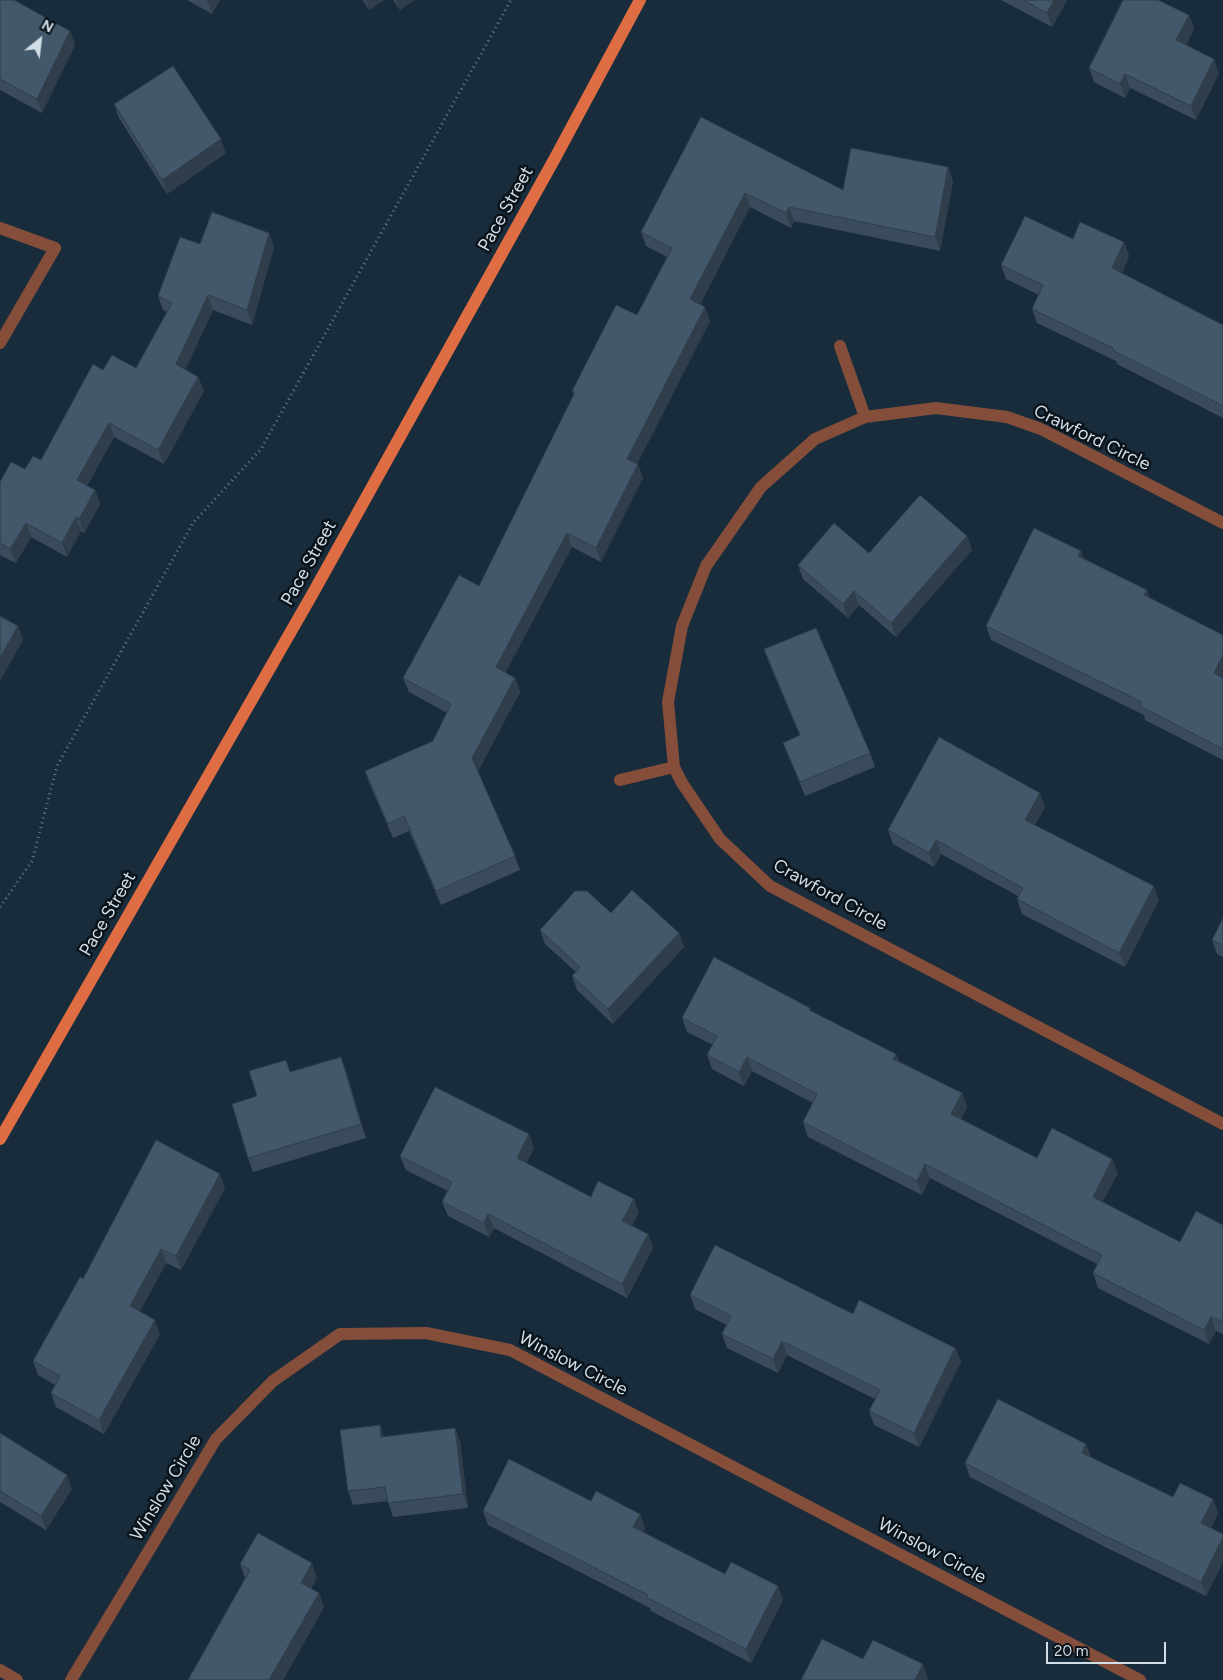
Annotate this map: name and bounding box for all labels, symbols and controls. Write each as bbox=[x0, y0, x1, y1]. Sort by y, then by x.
north arrow bbox=[15, 15, 65, 65]
text: N bbox=[39, 16, 56, 36]
street label: Pace Street bbox=[474, 163, 538, 255]
street label: Crawford Circle bbox=[1030, 400, 1154, 476]
street label: Pace Street bbox=[277, 517, 341, 609]
street label: Crawford Circle bbox=[769, 855, 891, 935]
street label: Pace Street bbox=[75, 868, 141, 960]
street label: Winslow Circle bbox=[515, 1327, 631, 1401]
street label: Winslow Circle bbox=[126, 1431, 206, 1545]
street label: Winslow Circle bbox=[874, 1513, 990, 1589]
scale bar bbox=[1048, 1632, 1168, 1664]
text: 20 m bbox=[1054, 1642, 1088, 1660]

